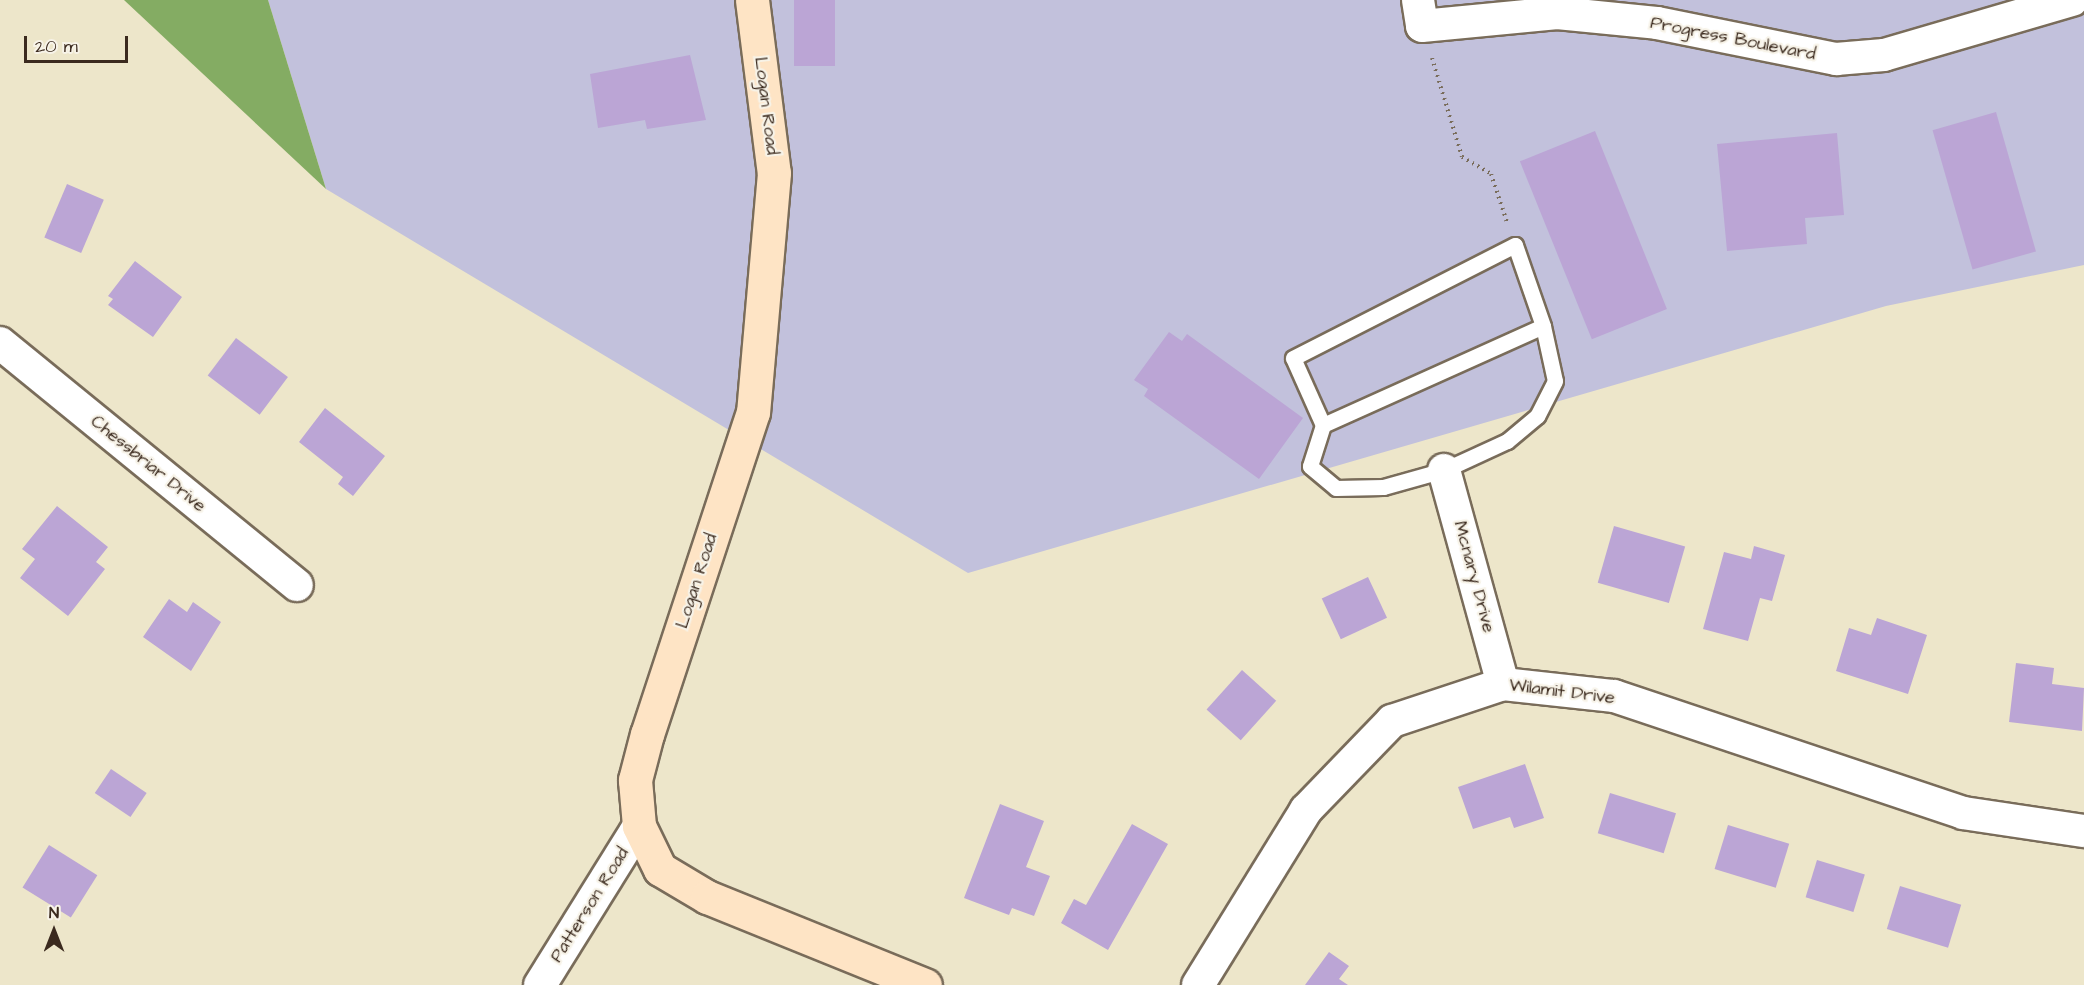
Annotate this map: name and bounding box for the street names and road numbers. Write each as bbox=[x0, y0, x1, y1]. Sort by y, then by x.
street label: Progress Boulevard bbox=[1648, 12, 1818, 66]
street label: Logan Road bbox=[749, 56, 783, 156]
street label: Chessbriar Drive bbox=[86, 411, 210, 517]
street label: Mcnary Drive bbox=[1449, 519, 1499, 635]
street label: Logan Road bbox=[671, 531, 723, 631]
street label: Wilamit Drive bbox=[1508, 675, 1616, 709]
street label: Patterson Road bbox=[546, 843, 634, 967]

